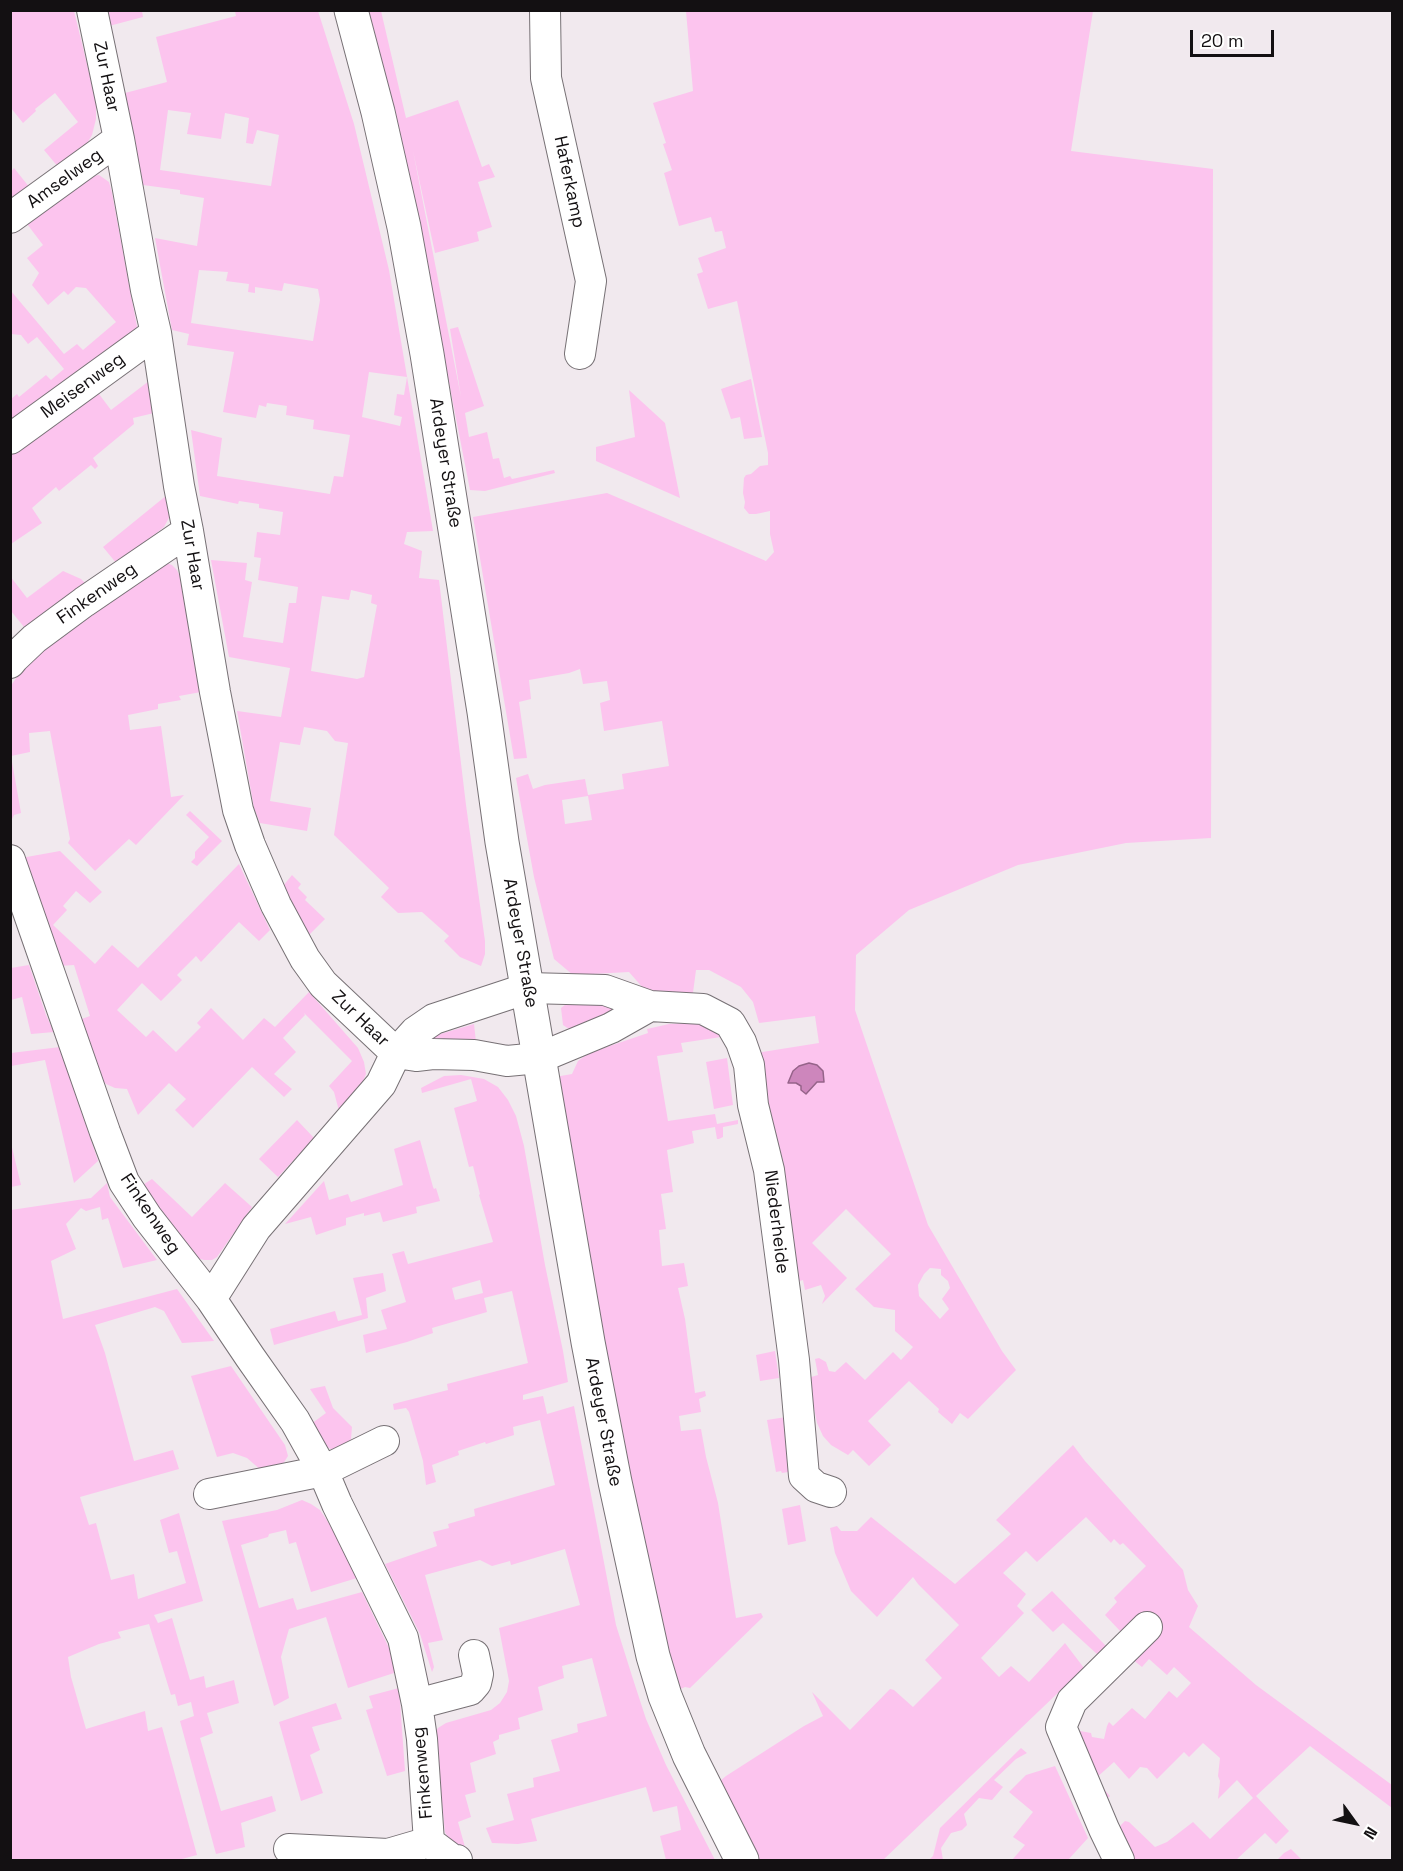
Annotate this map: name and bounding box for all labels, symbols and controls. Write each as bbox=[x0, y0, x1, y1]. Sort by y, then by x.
scale bar bbox=[1193, 18, 1277, 56]
text: 20 m bbox=[1201, 29, 1244, 52]
street label: Zur Haar bbox=[88, 40, 124, 114]
street label: Haferkamp bbox=[549, 134, 589, 230]
street label: Amselweg bbox=[23, 144, 107, 214]
street label: Meisenweg bbox=[37, 348, 129, 424]
street label: Ardeyer Straße bbox=[424, 396, 466, 530]
street label: Zur Haar bbox=[175, 518, 209, 592]
street label: Finkenweg bbox=[53, 559, 141, 629]
street label: Ardeyer Straße bbox=[498, 877, 542, 1009]
street label: Zur Haar bbox=[327, 986, 393, 1052]
street label: Niederheide bbox=[759, 1169, 793, 1275]
street label: Finkenweg bbox=[115, 1170, 185, 1258]
street label: Ardeyer Straße bbox=[580, 1356, 626, 1488]
street label: Finkenweg bbox=[408, 1726, 438, 1820]
north arrow bbox=[1325, 1793, 1385, 1853]
text: N bbox=[1359, 1823, 1382, 1843]

